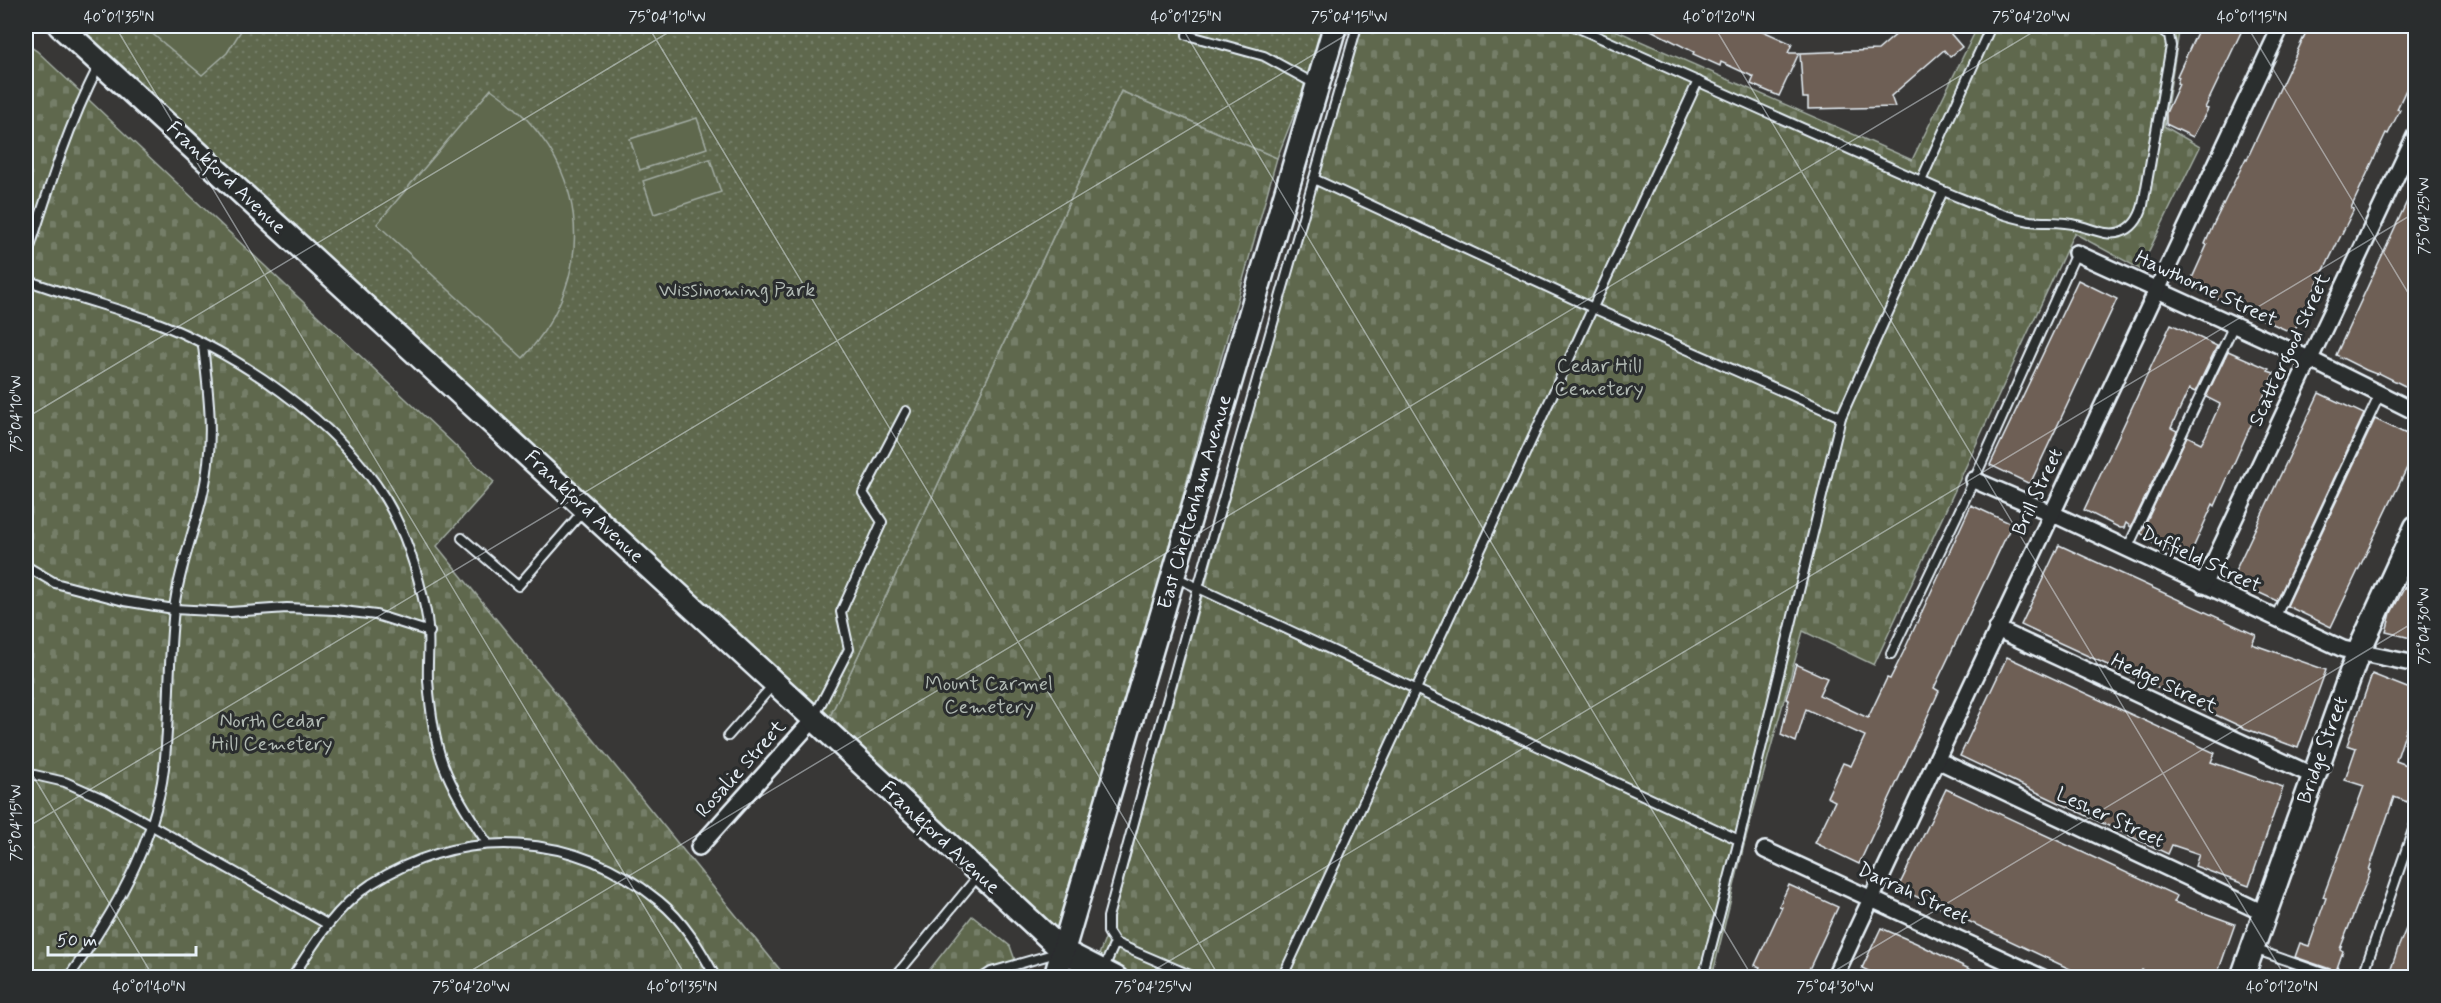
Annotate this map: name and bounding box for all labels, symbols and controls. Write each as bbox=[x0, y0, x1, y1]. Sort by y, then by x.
text: 40°01'35"N bbox=[84, 8, 154, 28]
text: 75°04'10"W bbox=[628, 8, 706, 28]
text: 40°01'25"N bbox=[1150, 8, 1222, 28]
text: 75°04'15"W bbox=[1311, 8, 1387, 28]
text: 40°01'20"N bbox=[1683, 8, 1755, 28]
text: 75°04'20"W bbox=[1992, 8, 2070, 28]
text: 40°01'15"N bbox=[2217, 8, 2287, 28]
street label: Frankford Avenue bbox=[159, 115, 292, 242]
text: 75°04'25"W bbox=[2415, 177, 2435, 255]
street label: Hawthorne Street bbox=[2131, 244, 2281, 334]
street label: Scattergood Street bbox=[2243, 269, 2339, 432]
park label: Wissinoming Park bbox=[659, 277, 815, 304]
park label: Cedar Hill Cemetery bbox=[1554, 353, 1644, 403]
text: 75°04'10"W bbox=[7, 375, 27, 453]
street label: East Cheltenham Avenue bbox=[1151, 391, 1239, 612]
street label: Frankford Avenue bbox=[517, 444, 650, 571]
street label: Brill Street bbox=[2006, 444, 2070, 540]
street label: Duffield Street bbox=[2136, 520, 2266, 600]
text: 75°04'30"W bbox=[2415, 587, 2435, 665]
street label: Hedge Street bbox=[2106, 648, 2222, 721]
park label: Mount Carmel Cemetery bbox=[925, 671, 1053, 721]
street label: Bridge Street bbox=[2291, 692, 2355, 808]
park label: North Cedar Hill Cemetery bbox=[211, 708, 333, 758]
street label: Rosalie Street bbox=[690, 714, 792, 824]
street label: Frankford Avenue bbox=[873, 775, 1006, 902]
street label: Lesher Street bbox=[2052, 781, 2168, 855]
text: 75°04'15"W bbox=[7, 785, 27, 861]
street label: Darrah Street bbox=[1853, 856, 1973, 932]
scale bar bbox=[48, 919, 196, 957]
text: 50 m bbox=[57, 929, 97, 953]
text: 40°01'40"N bbox=[112, 978, 186, 998]
text: 75°04'20"W bbox=[432, 978, 510, 998]
text: 40°01'35"N bbox=[647, 978, 717, 998]
text: 75°04'25"W bbox=[1114, 978, 1192, 998]
text: 75°04'30"W bbox=[1796, 978, 1874, 998]
text: 40°01'20"N bbox=[2246, 978, 2318, 998]

